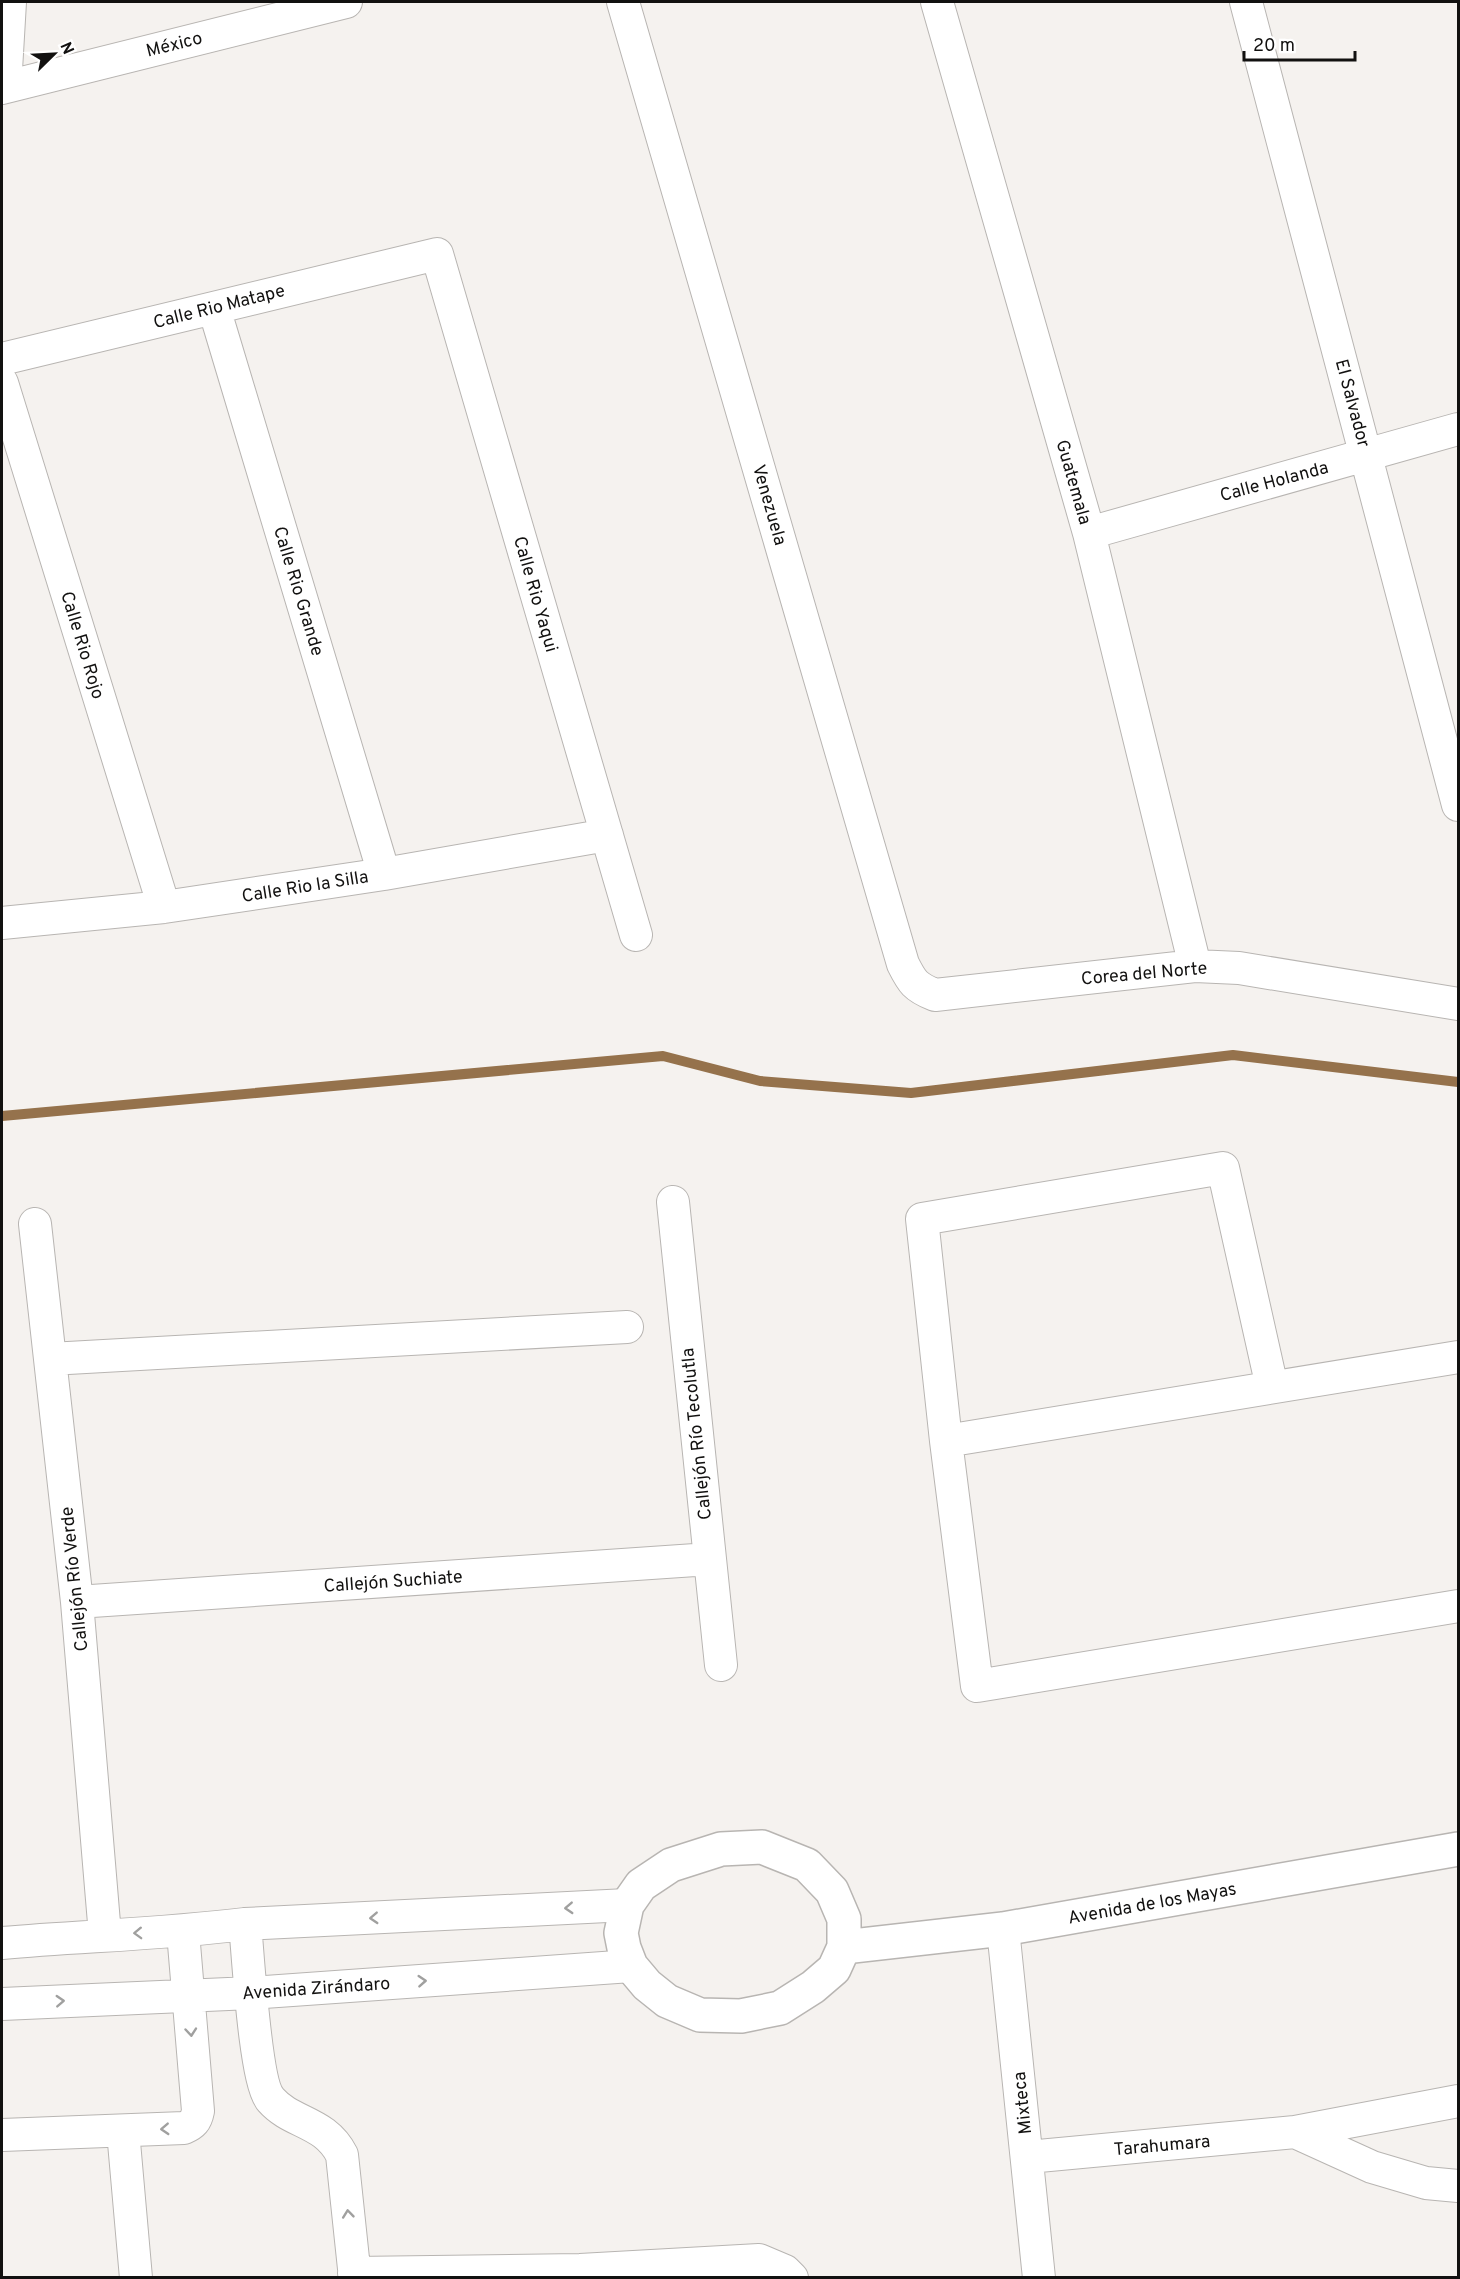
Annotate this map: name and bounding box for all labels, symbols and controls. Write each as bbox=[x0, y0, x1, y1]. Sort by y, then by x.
north arrow bbox=[24, 24, 84, 84]
scale bar bbox=[1244, 24, 1355, 62]
street label: México bbox=[144, 27, 205, 64]
text: 20 m bbox=[1253, 35, 1295, 58]
text: N bbox=[54, 39, 77, 58]
street label: Calle Rio Matape bbox=[151, 280, 288, 335]
street label: El Salvador bbox=[1329, 357, 1374, 450]
street label: Guatemala bbox=[1049, 437, 1096, 528]
street label: Calle Holanda bbox=[1218, 457, 1331, 508]
street label: Venezuela bbox=[746, 462, 791, 548]
street label: Calle Rio Grande bbox=[267, 524, 328, 659]
street label: Calle Rio Yaqui bbox=[507, 534, 562, 655]
street label: Calle Rio Rojo bbox=[54, 589, 109, 702]
street label: Calle Rio la Silla bbox=[240, 866, 370, 909]
street label: Corea del Norte bbox=[1080, 958, 1208, 991]
street label: Callejón Río Tecolutla bbox=[677, 1347, 718, 1521]
street label: Callejón Río Verde bbox=[56, 1505, 95, 1652]
street label: Callejón Suchiate bbox=[323, 1566, 463, 1599]
street label: Avenida de los Mayas bbox=[1066, 1878, 1238, 1931]
one-way arrow bbox=[564, 1901, 573, 1914]
one-way arrow bbox=[370, 1911, 379, 1924]
one-way arrow bbox=[133, 1927, 142, 1940]
street label: Avenida Zirándaro bbox=[241, 1973, 391, 2006]
one-way arrow bbox=[418, 1975, 427, 1988]
one-way arrow bbox=[55, 1995, 64, 2008]
one-way arrow bbox=[184, 2027, 197, 2036]
street label: Mixteca bbox=[1009, 2070, 1038, 2135]
one-way arrow bbox=[161, 2122, 170, 2135]
street label: Tarahumara bbox=[1113, 2131, 1211, 2162]
one-way arrow bbox=[342, 2210, 355, 2219]

